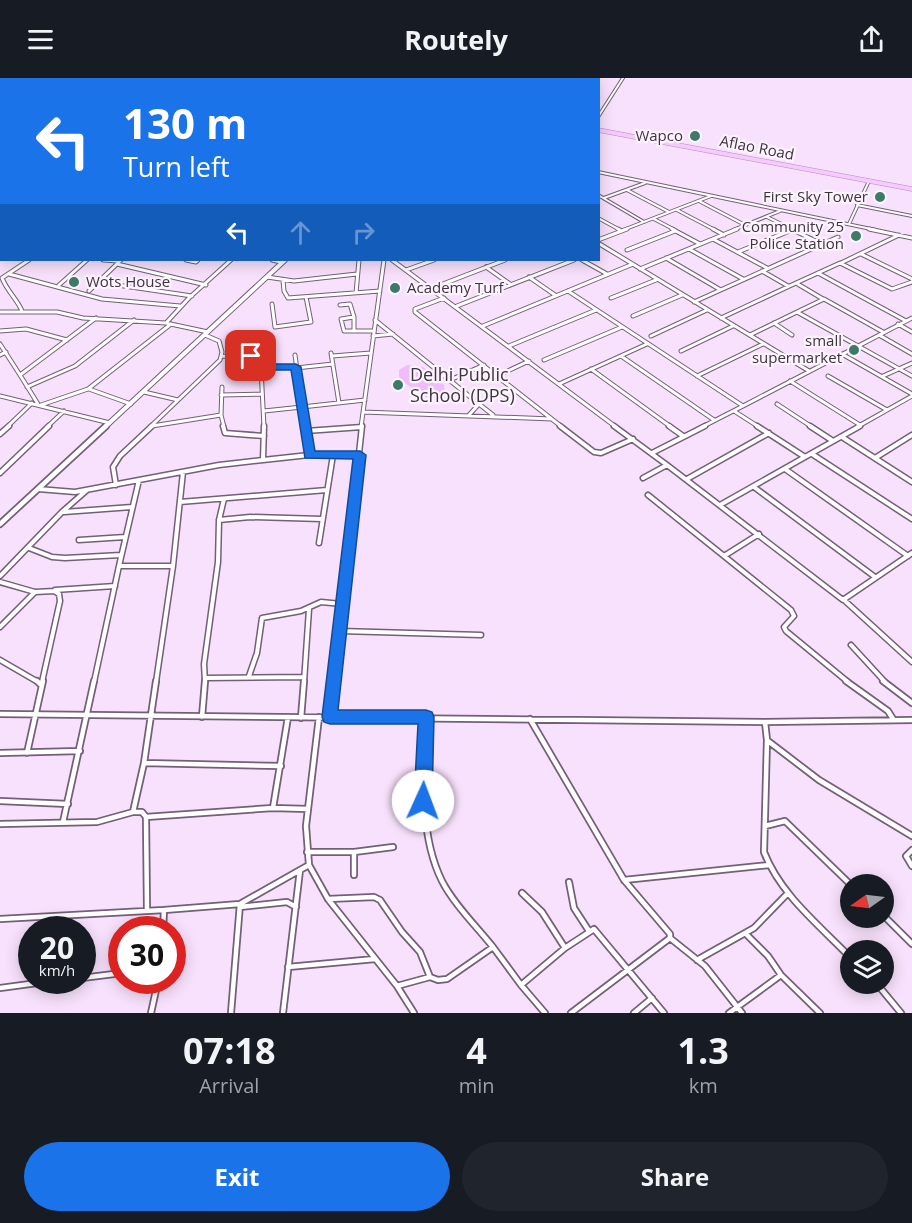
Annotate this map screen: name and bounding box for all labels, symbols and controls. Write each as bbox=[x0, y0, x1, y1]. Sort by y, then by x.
text: Routely bbox=[404, 21, 508, 58]
icon: menu bbox=[24, 23, 57, 56]
icon: share bbox=[855, 23, 888, 56]
text: 130 m bbox=[123, 94, 247, 151]
icon: left bbox=[24, 102, 102, 180]
place label: Wapco bbox=[635, 125, 683, 145]
marker: Wapco bbox=[688, 129, 702, 143]
street label: Aflao Road bbox=[718, 130, 796, 164]
text: Turn left bbox=[123, 148, 230, 185]
place label: First Sky Tower bbox=[763, 186, 868, 206]
marker: First Sky Tower bbox=[873, 190, 887, 204]
icon: left bbox=[221, 216, 254, 249]
icon: ahead bbox=[284, 216, 317, 249]
icon: right bbox=[347, 216, 380, 249]
place label: Community 25 Police Station bbox=[742, 216, 844, 253]
marker: Community 25 Police Station bbox=[849, 229, 863, 243]
place label: Wots House bbox=[86, 271, 170, 291]
marker: Wots House bbox=[67, 275, 81, 289]
place label: Academy Turf bbox=[407, 277, 504, 297]
marker: Academy Turf bbox=[388, 281, 402, 295]
pin bbox=[225, 330, 276, 381]
place label: small supermarket bbox=[752, 330, 842, 367]
icon: arrive bbox=[234, 339, 267, 372]
marker: small supermarket bbox=[847, 343, 861, 357]
place label: Delhi Public School (DPS) bbox=[410, 362, 515, 407]
marker: Delhi Public School (DPS) bbox=[391, 378, 405, 392]
position arrow bbox=[391, 769, 455, 833]
north arrow bbox=[840, 874, 894, 928]
map controls bbox=[840, 874, 894, 994]
speed limit sign: 30 bbox=[108, 916, 186, 994]
text: 20 bbox=[40, 927, 74, 968]
button: layers bbox=[840, 940, 894, 994]
text: km/h bbox=[39, 960, 75, 980]
text: 07:18 bbox=[183, 1026, 276, 1075]
text: 4 bbox=[466, 1026, 487, 1075]
text: 1.3 bbox=[678, 1026, 729, 1075]
text: Arrival bbox=[199, 1072, 259, 1099]
text: min bbox=[459, 1072, 494, 1099]
text: km bbox=[689, 1072, 718, 1099]
button: Exit bbox=[24, 1142, 450, 1211]
button: Share bbox=[462, 1142, 888, 1211]

